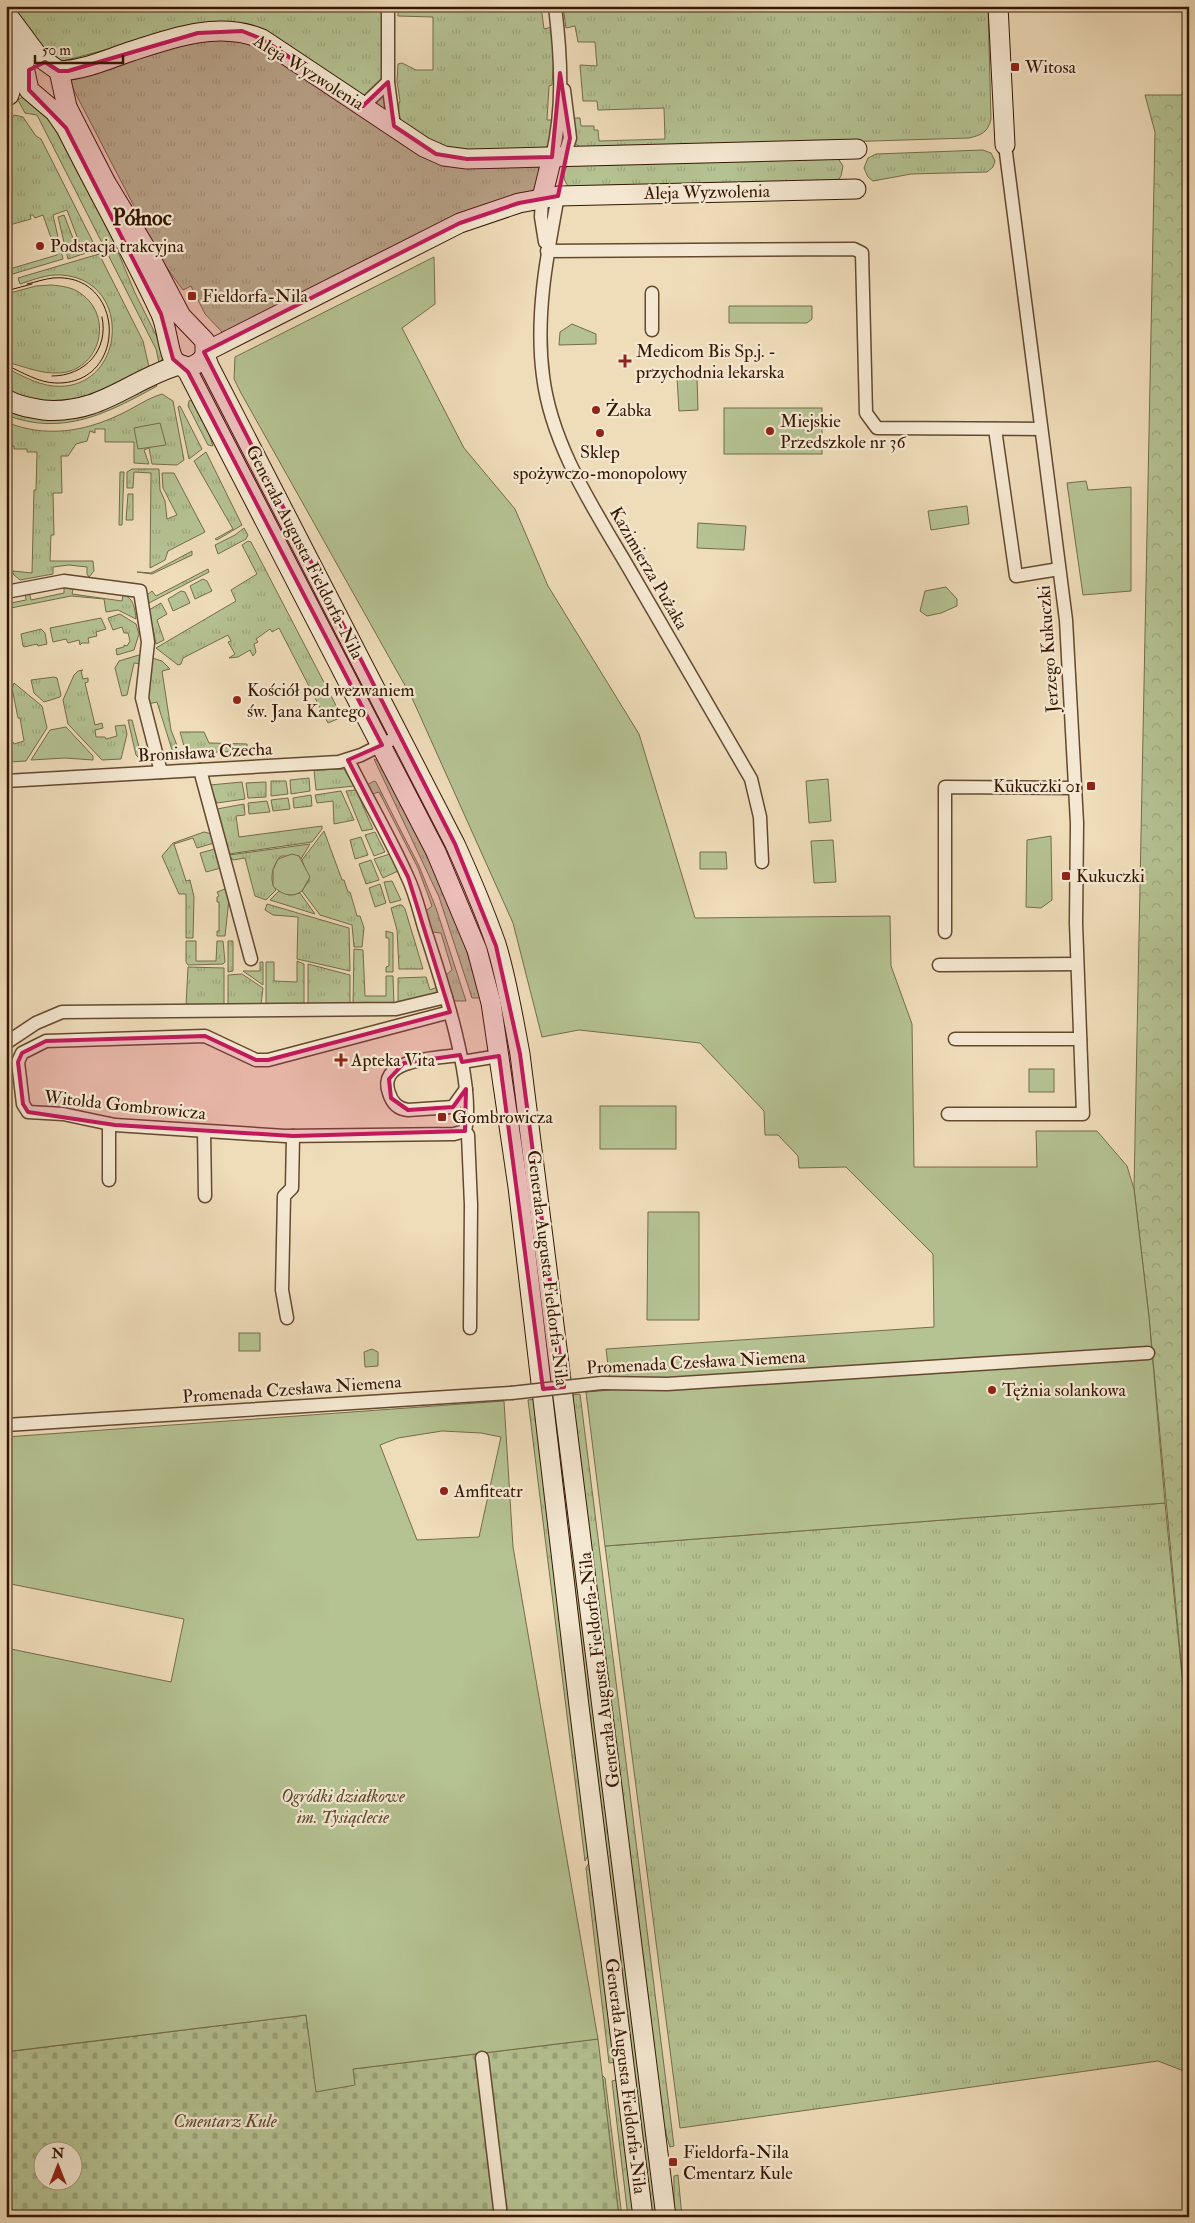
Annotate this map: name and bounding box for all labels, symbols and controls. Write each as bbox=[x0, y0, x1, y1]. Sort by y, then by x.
street label: Aleja Wyzwolenia bbox=[248, 29, 369, 116]
scale bar bbox=[35, 32, 122, 64]
text: 50 m bbox=[42, 41, 71, 60]
place label: Witosa bbox=[1024, 56, 1077, 79]
marker: Witosa bbox=[1009, 61, 1021, 73]
street label: Aleja Wyzwolenia bbox=[643, 180, 771, 205]
district label: Północ bbox=[112, 204, 172, 232]
place label: Podstacja trakcyjna bbox=[50, 235, 184, 258]
marker: Podstacja trakcyjna bbox=[34, 240, 46, 252]
place label: Fieldorfa-Nila bbox=[202, 285, 308, 308]
marker: Fieldorfa-Nila bbox=[186, 290, 198, 302]
place label: Medicom Bis Sp.j. - przychodnia lekarska bbox=[635, 340, 785, 384]
marker: Medicom Bis Sp.j. - przychodnia lekarska bbox=[618, 354, 632, 368]
place label: Żabka bbox=[606, 398, 652, 422]
marker: Żabka bbox=[590, 404, 602, 416]
place label: Miejskie Przedszkole nr 36 bbox=[780, 410, 906, 454]
marker: Miejskie Przedszkole nr 36 bbox=[764, 425, 776, 437]
marker: Sklep spożywczo-monopolowy bbox=[594, 427, 606, 439]
street label: Generała Augusta Fieldorfa-Nila bbox=[240, 441, 369, 664]
place label: Sklep spożywczo-monopolowy bbox=[513, 441, 688, 485]
street label: Kazimierza Pużaka bbox=[604, 503, 693, 634]
street label: Jerzego Kukuczki bbox=[1033, 584, 1064, 714]
place label: Kościół pod wezwaniem św. Jana Kantego bbox=[247, 679, 415, 723]
marker: Kościół pod wezwaniem św. Jana Kantego bbox=[231, 694, 243, 706]
street label: Bronisława Czecha bbox=[137, 737, 273, 768]
place label: Kukuczki 01 bbox=[993, 775, 1081, 798]
marker: Kukuczki 01 bbox=[1085, 780, 1097, 792]
place label: Kukuczki bbox=[1076, 865, 1145, 888]
marker: Kukuczki bbox=[1060, 870, 1072, 882]
place label: Apteka Vita bbox=[350, 1049, 436, 1072]
marker: Apteka Vita bbox=[335, 1054, 347, 1066]
street label: Witolda Gombrowicza bbox=[42, 1085, 208, 1126]
place label: Gombrowicza bbox=[452, 1106, 553, 1129]
marker: Gombrowicza bbox=[436, 1111, 448, 1123]
street label: Generała Augusta Fieldorfa-Nila bbox=[522, 1149, 573, 1388]
street label: Promenada Czesława Niemena bbox=[586, 1345, 807, 1380]
street label: Promenada Czesława Niemena bbox=[182, 1370, 403, 1409]
place label: Tężnia solankowa bbox=[1002, 1379, 1127, 1402]
marker: Tężnia solankowa bbox=[986, 1384, 998, 1396]
place label: Amfiteatr bbox=[453, 1480, 523, 1503]
marker: Amfiteatr bbox=[438, 1485, 450, 1497]
street label: Generała Augusta Fieldorfa-Nila bbox=[574, 1550, 625, 1789]
park label: Ogródki działkowe im. Tysiąclecie bbox=[281, 1785, 406, 1829]
street label: Generała Augusta Fieldorfa-Nila bbox=[600, 1957, 651, 2196]
park label: Cmentarz Kule bbox=[173, 2110, 278, 2133]
north arrow bbox=[32, 2140, 82, 2190]
place label: Fieldorfa-Nila Cmentarz Kule bbox=[683, 2141, 793, 2185]
text: N bbox=[51, 2145, 65, 2162]
marker: Fieldorfa-Nila Cmentarz Kule bbox=[667, 2156, 679, 2168]

